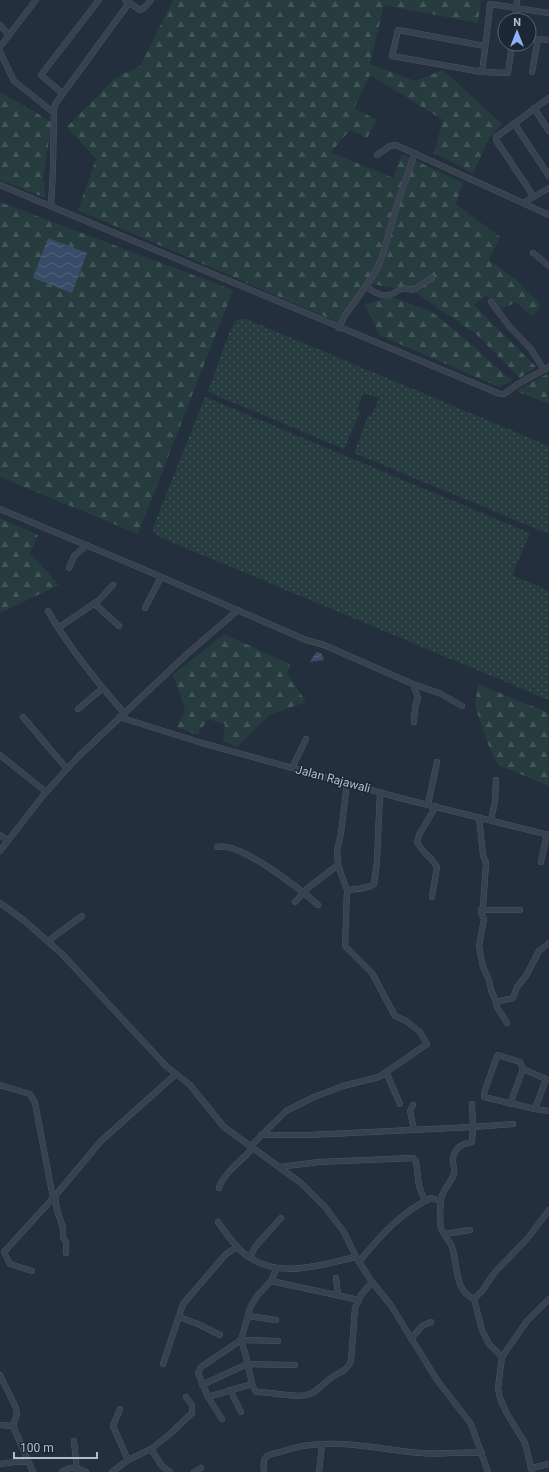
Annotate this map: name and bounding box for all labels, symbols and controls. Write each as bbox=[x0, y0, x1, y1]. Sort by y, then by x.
north arrow bbox=[497, 12, 537, 52]
text: N bbox=[513, 16, 521, 29]
street label: Jalan Rajawali bbox=[294, 762, 372, 796]
scale bar bbox=[14, 1434, 97, 1460]
text: 100 m bbox=[20, 1441, 54, 1455]

